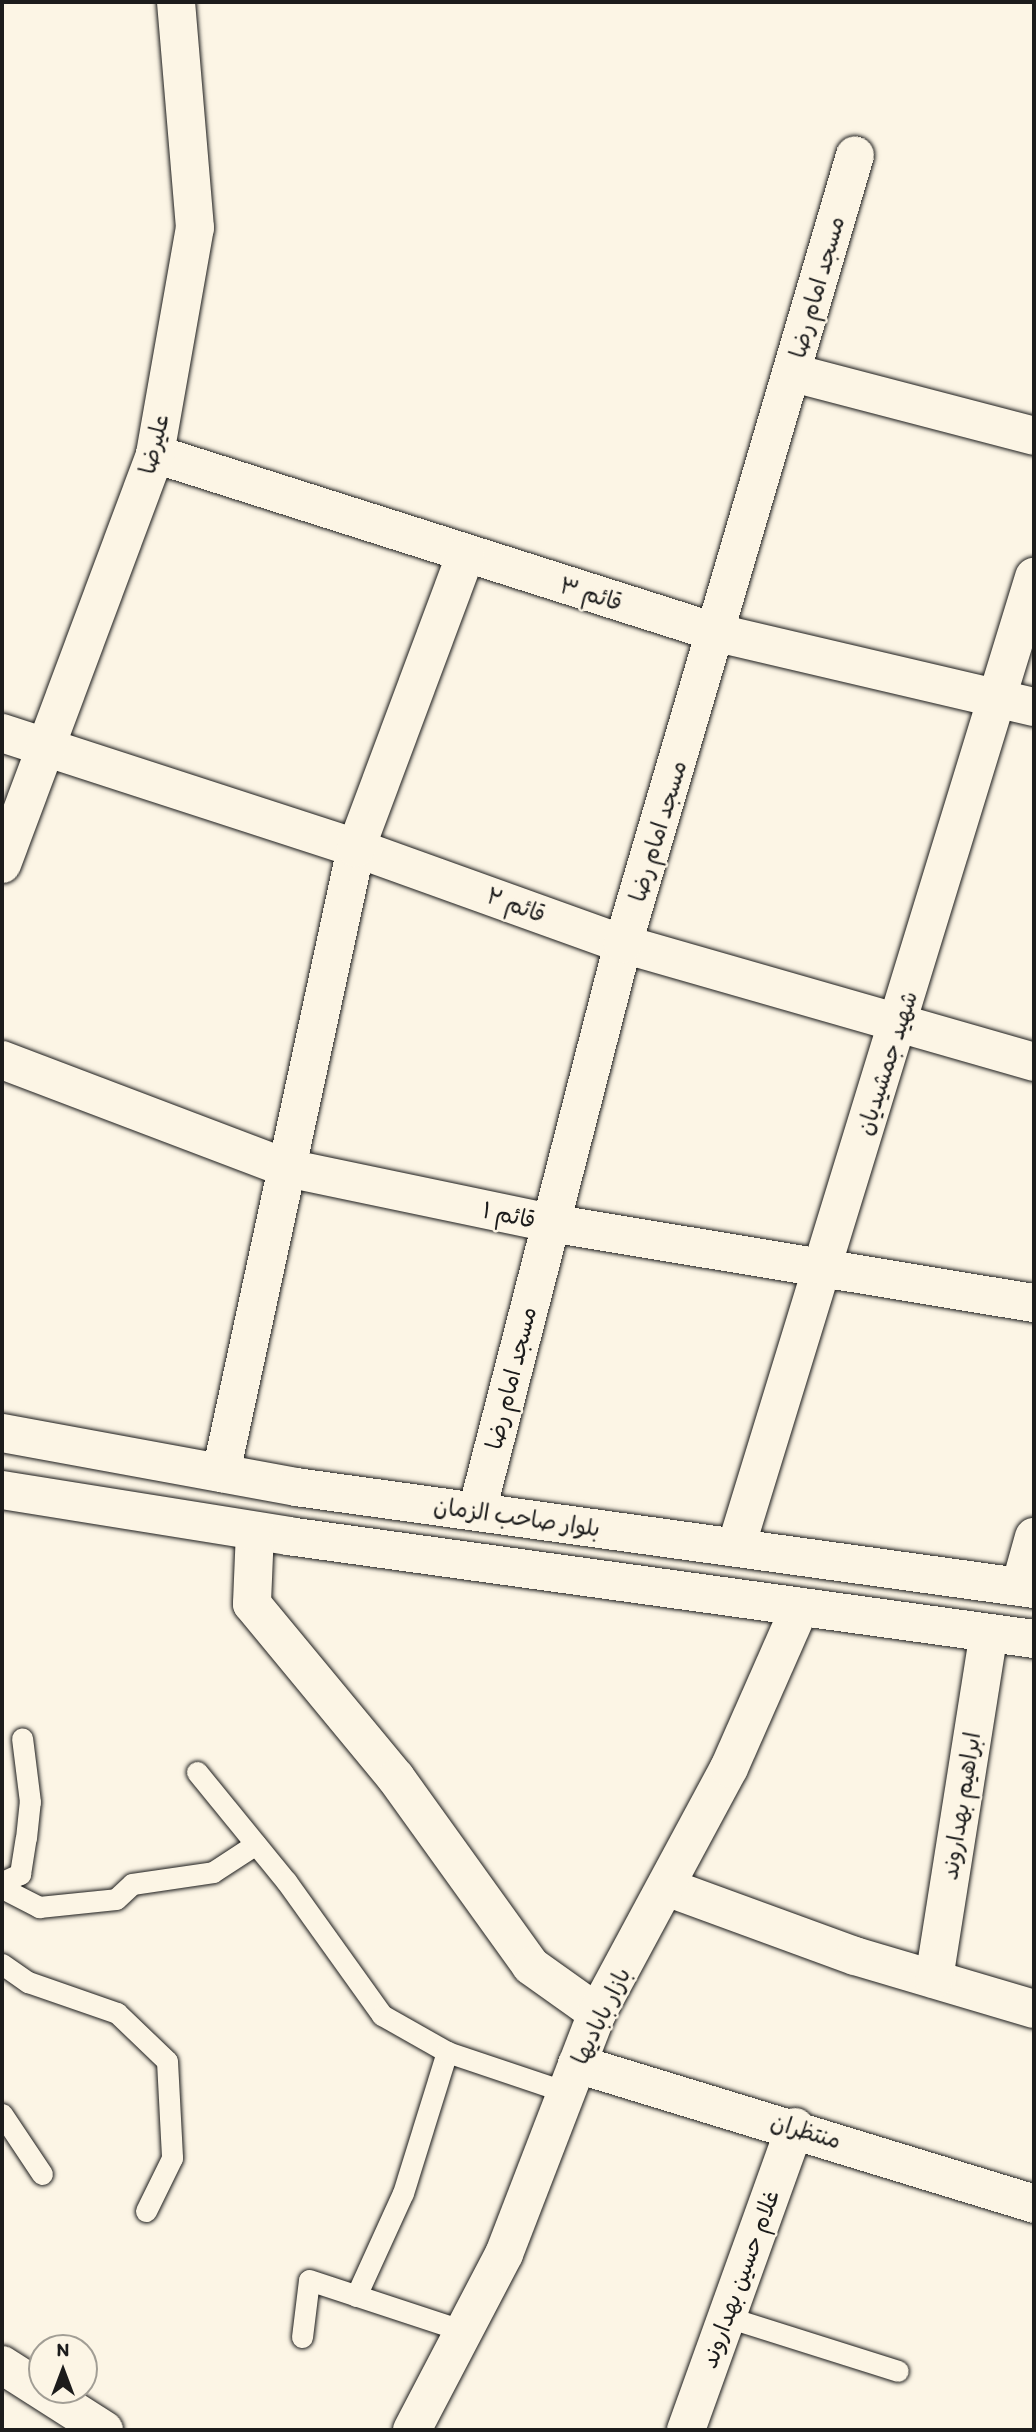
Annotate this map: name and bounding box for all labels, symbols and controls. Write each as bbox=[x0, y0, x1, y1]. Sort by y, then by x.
street label: مسجد امام رضا bbox=[784, 213, 850, 361]
street label: علیرضا bbox=[133, 411, 175, 477]
street label: قائم ۳ bbox=[556, 571, 626, 617]
street label: مسجد امام رضا bbox=[623, 757, 693, 905]
street label: قائم ۲ bbox=[483, 882, 549, 928]
street label: شهید جمشیدیان bbox=[851, 987, 923, 1139]
street label: قائم ۱ bbox=[480, 1196, 538, 1234]
street label: مسجد امام رضا bbox=[480, 1304, 542, 1452]
street label: بلوار صاحب الزمان bbox=[432, 1492, 602, 1542]
street label: ابراهیم بهداروند bbox=[936, 1730, 986, 1882]
street label: بازار بابادیها bbox=[566, 1963, 636, 2069]
street label: منتظران bbox=[768, 2107, 844, 2155]
street label: غلام حسین بهداروند bbox=[695, 2186, 785, 2372]
north arrow bbox=[28, 2334, 98, 2404]
text: N bbox=[57, 2338, 69, 2361]

